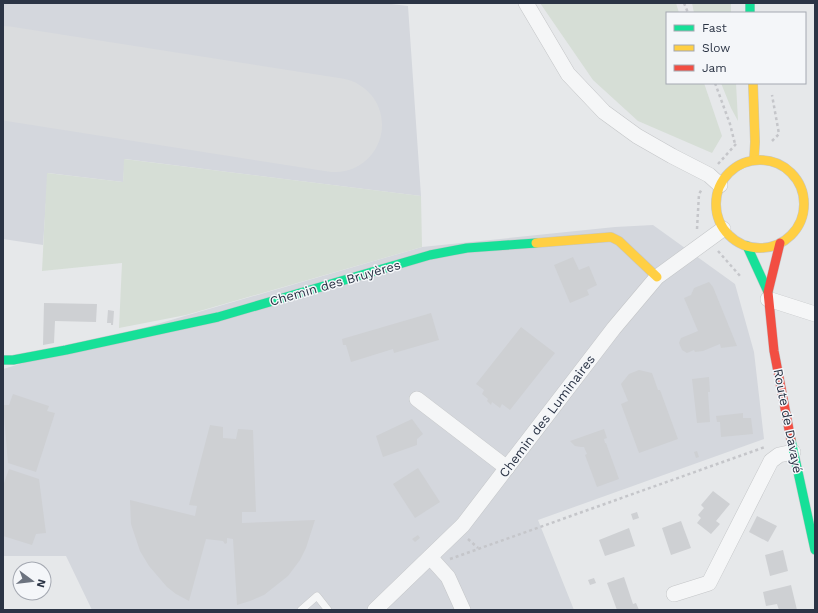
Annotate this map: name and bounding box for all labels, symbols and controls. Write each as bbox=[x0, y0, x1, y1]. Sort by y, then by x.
legend bbox=[666, 12, 806, 84]
text: Fast bbox=[702, 21, 727, 35]
text: Slow bbox=[702, 41, 730, 55]
text: Jam bbox=[702, 61, 727, 75]
street label: Chemin des Bruyères bbox=[268, 257, 402, 309]
street label: Chemin des Luminaires bbox=[496, 352, 598, 480]
street label: Route de Davayé bbox=[771, 368, 805, 474]
north arrow bbox=[12, 561, 52, 601]
text: N bbox=[34, 578, 49, 589]

